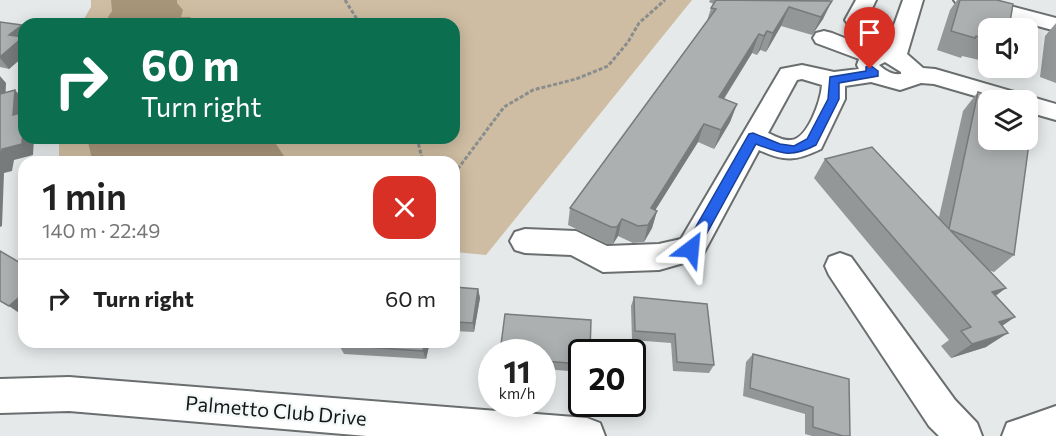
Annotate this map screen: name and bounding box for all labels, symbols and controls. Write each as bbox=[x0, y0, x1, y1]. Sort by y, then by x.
pin bbox=[844, 7, 895, 69]
icon: arrive bbox=[853, 16, 886, 49]
map controls bbox=[978, 18, 1038, 150]
button: sound bbox=[978, 18, 1038, 78]
text: 60 m bbox=[141, 38, 240, 90]
icon: right bbox=[42, 42, 120, 120]
text: Turn right bbox=[141, 90, 261, 123]
button: layers bbox=[978, 90, 1038, 150]
text: 1 min bbox=[42, 173, 127, 217]
button: close bbox=[373, 176, 436, 239]
position arrow bbox=[659, 217, 723, 281]
text: 140 m · 22:49 bbox=[42, 218, 160, 242]
icon: right bbox=[42, 282, 75, 315]
text: Turn right bbox=[93, 285, 194, 312]
text: 60 m bbox=[385, 285, 436, 312]
speed limit sign: 20 bbox=[568, 339, 646, 417]
text: 11 bbox=[503, 352, 531, 389]
text: km/h bbox=[499, 384, 535, 402]
street label: Palmetto Club Drive bbox=[184, 390, 368, 430]

